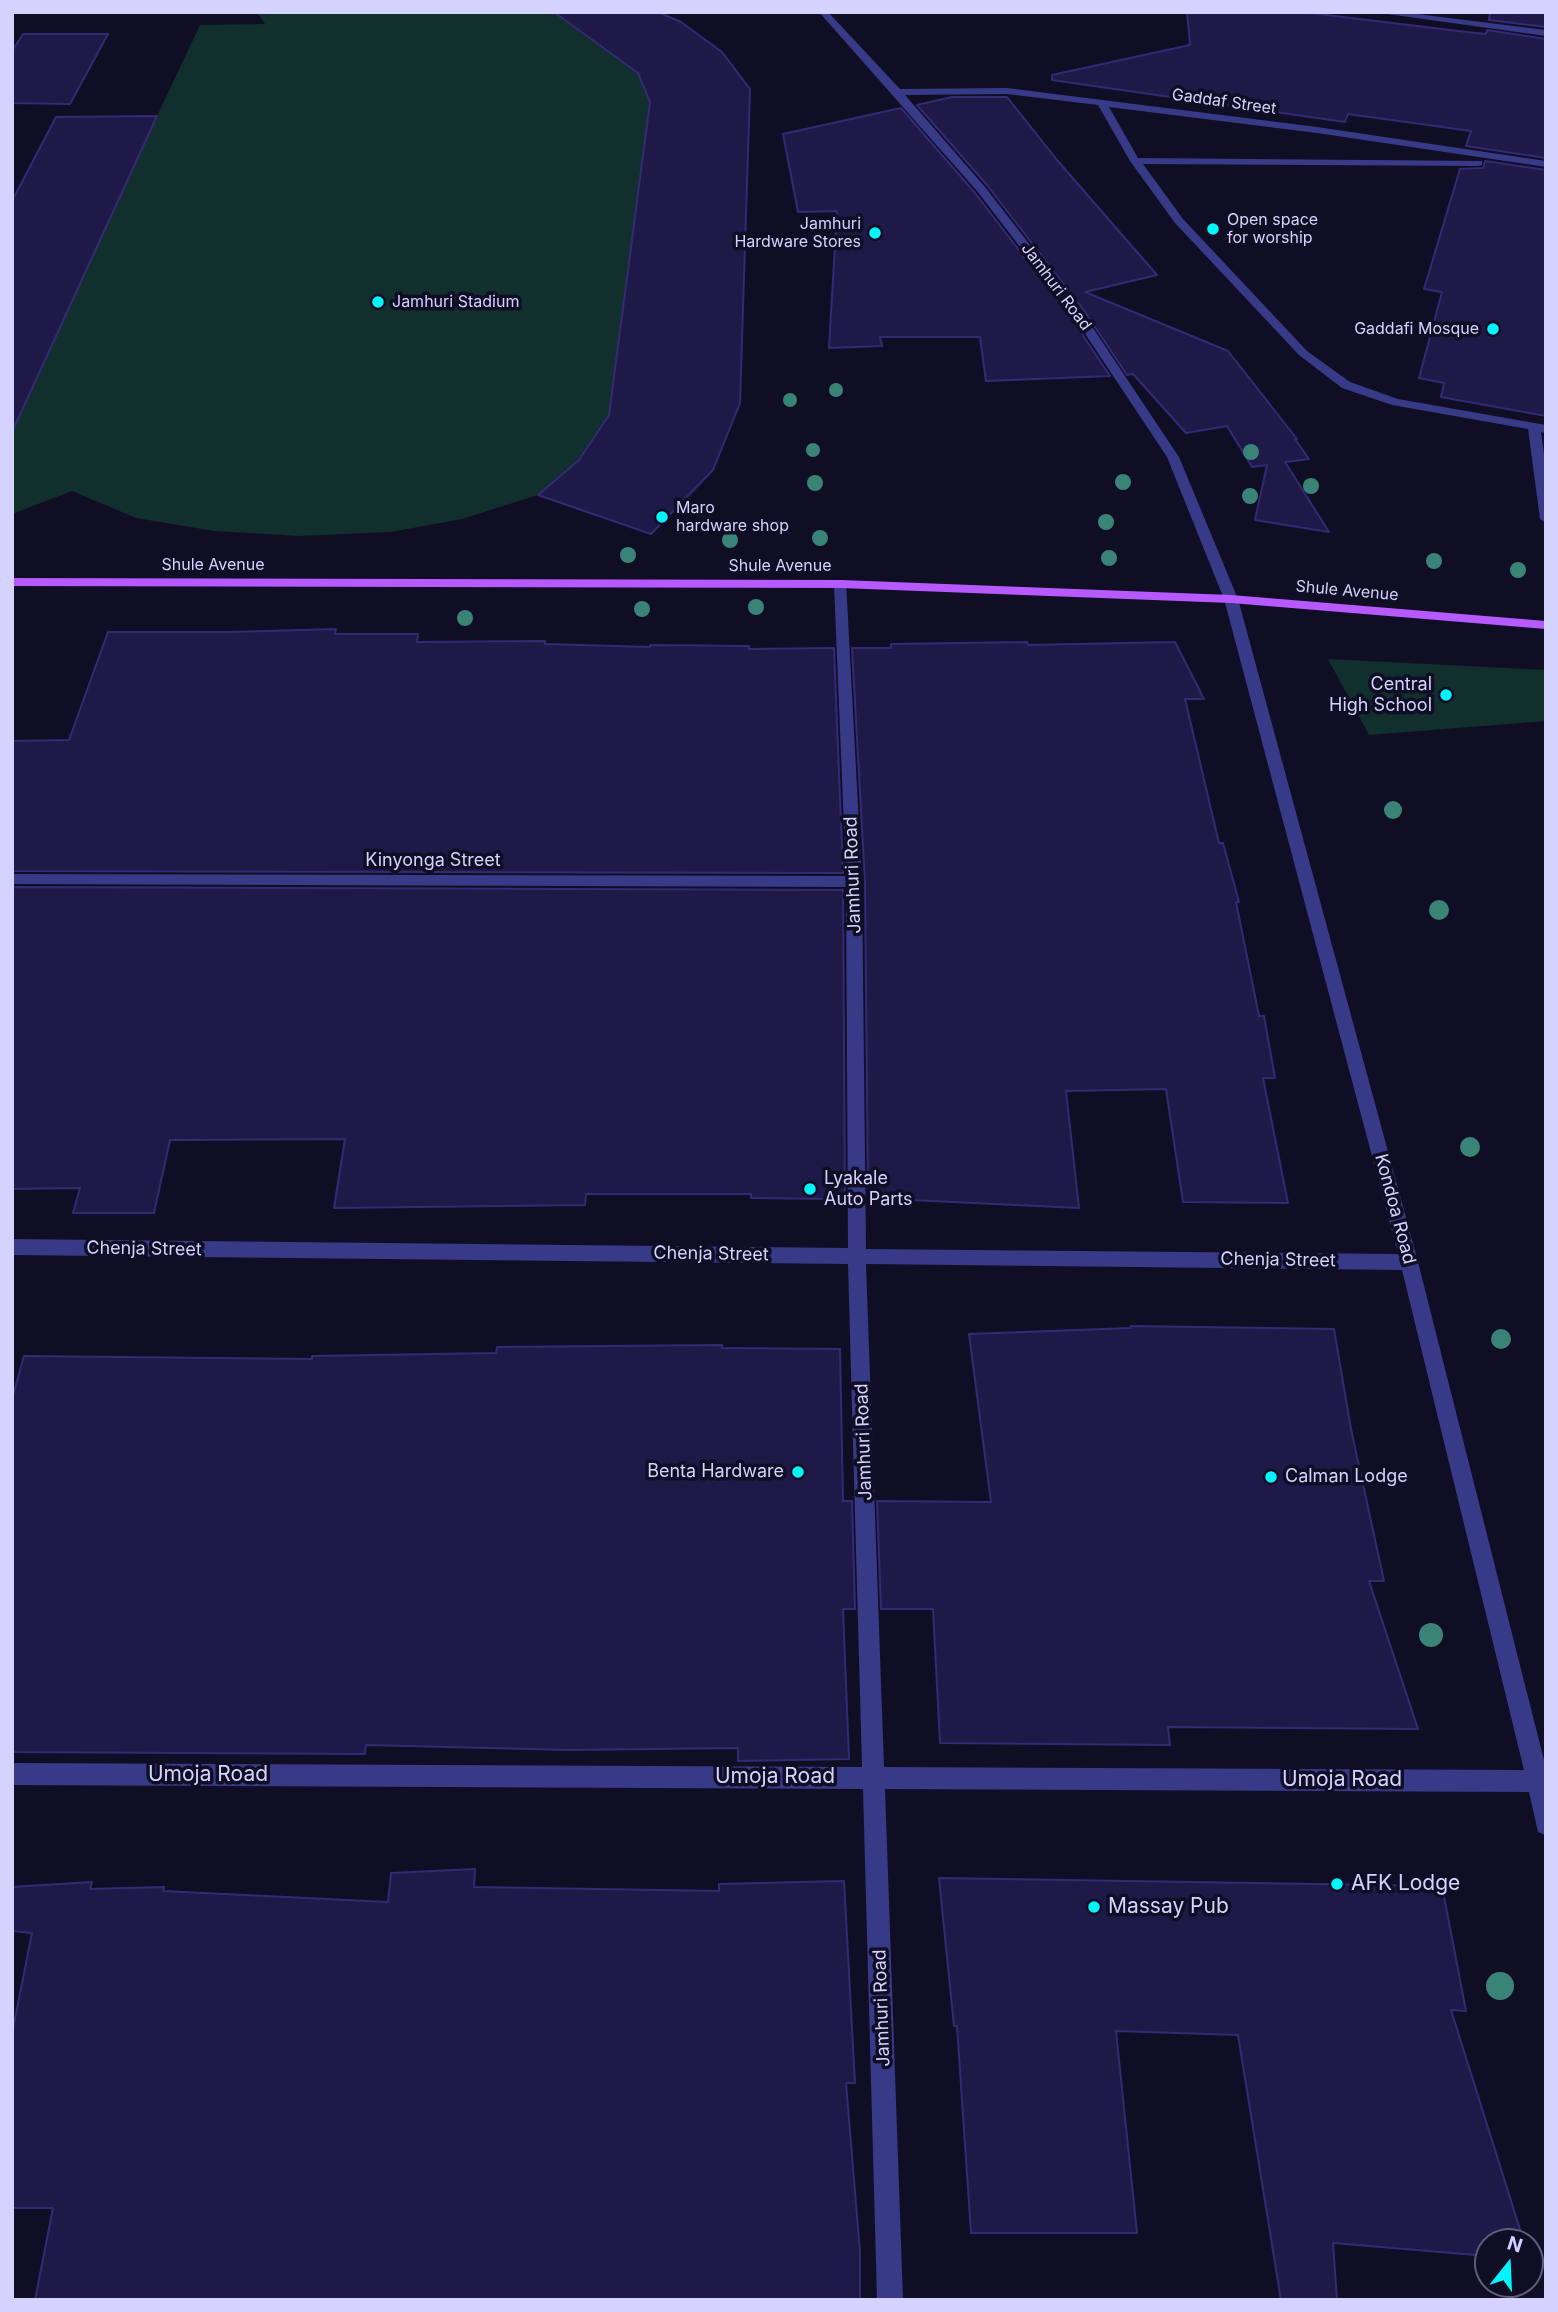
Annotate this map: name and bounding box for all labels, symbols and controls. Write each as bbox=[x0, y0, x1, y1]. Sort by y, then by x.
street label: Gaddaf Street bbox=[1171, 85, 1277, 119]
place label: Open space for worship bbox=[1227, 210, 1318, 248]
place label: Jamhuri Hardware Stores bbox=[734, 214, 861, 252]
marker: Open space for worship bbox=[1205, 221, 1221, 237]
marker: Jamhuri Hardware Stores bbox=[867, 225, 883, 241]
street label: Jamhuri Road bbox=[1017, 240, 1095, 334]
place label: Jamhuri Stadium bbox=[392, 292, 519, 312]
marker: Jamhuri Stadium bbox=[370, 294, 386, 310]
place label: Gaddafi Mosque bbox=[1354, 319, 1479, 339]
marker: Gaddafi Mosque bbox=[1485, 321, 1501, 337]
place label: Maro hardware shop bbox=[676, 498, 789, 536]
marker: Maro hardware shop bbox=[654, 509, 670, 525]
street label: Shule Avenue bbox=[161, 555, 265, 575]
street label: Shule Avenue bbox=[728, 556, 832, 576]
street label: Shule Avenue bbox=[1295, 577, 1399, 605]
place label: Central High School bbox=[1329, 674, 1432, 716]
marker: Central High School bbox=[1438, 687, 1454, 703]
street label: Jamhuri Road bbox=[840, 816, 866, 934]
street label: Kinyonga Street bbox=[365, 850, 501, 872]
street label: Kondoa Road bbox=[1370, 1151, 1420, 1267]
place label: Lyakale Auto Parts bbox=[824, 1168, 913, 1210]
marker: Lyakale Auto Parts bbox=[802, 1181, 818, 1197]
street label: Chenja Street bbox=[86, 1237, 202, 1261]
street label: Chenja Street bbox=[653, 1242, 769, 1266]
street label: Chenja Street bbox=[1220, 1248, 1336, 1272]
street label: Jamhuri Road bbox=[851, 1383, 877, 1501]
place label: Benta Hardware bbox=[647, 1461, 784, 1483]
marker: Benta Hardware bbox=[790, 1464, 806, 1480]
place label: Calman Lodge bbox=[1285, 1466, 1408, 1488]
marker: Calman Lodge bbox=[1263, 1469, 1279, 1485]
street label: Umoja Road bbox=[148, 1762, 268, 1788]
street label: Umoja Road bbox=[715, 1764, 835, 1790]
street label: Umoja Road bbox=[1282, 1767, 1402, 1793]
place label: AFK Lodge bbox=[1351, 1871, 1460, 1897]
marker: AFK Lodge bbox=[1329, 1876, 1345, 1892]
place label: Massay Pub bbox=[1108, 1894, 1229, 1920]
marker: Massay Pub bbox=[1086, 1899, 1102, 1915]
street label: Jamhuri Road bbox=[869, 1949, 895, 2067]
north arrow bbox=[1474, 2228, 1544, 2298]
text: N bbox=[1505, 2231, 1525, 2258]

